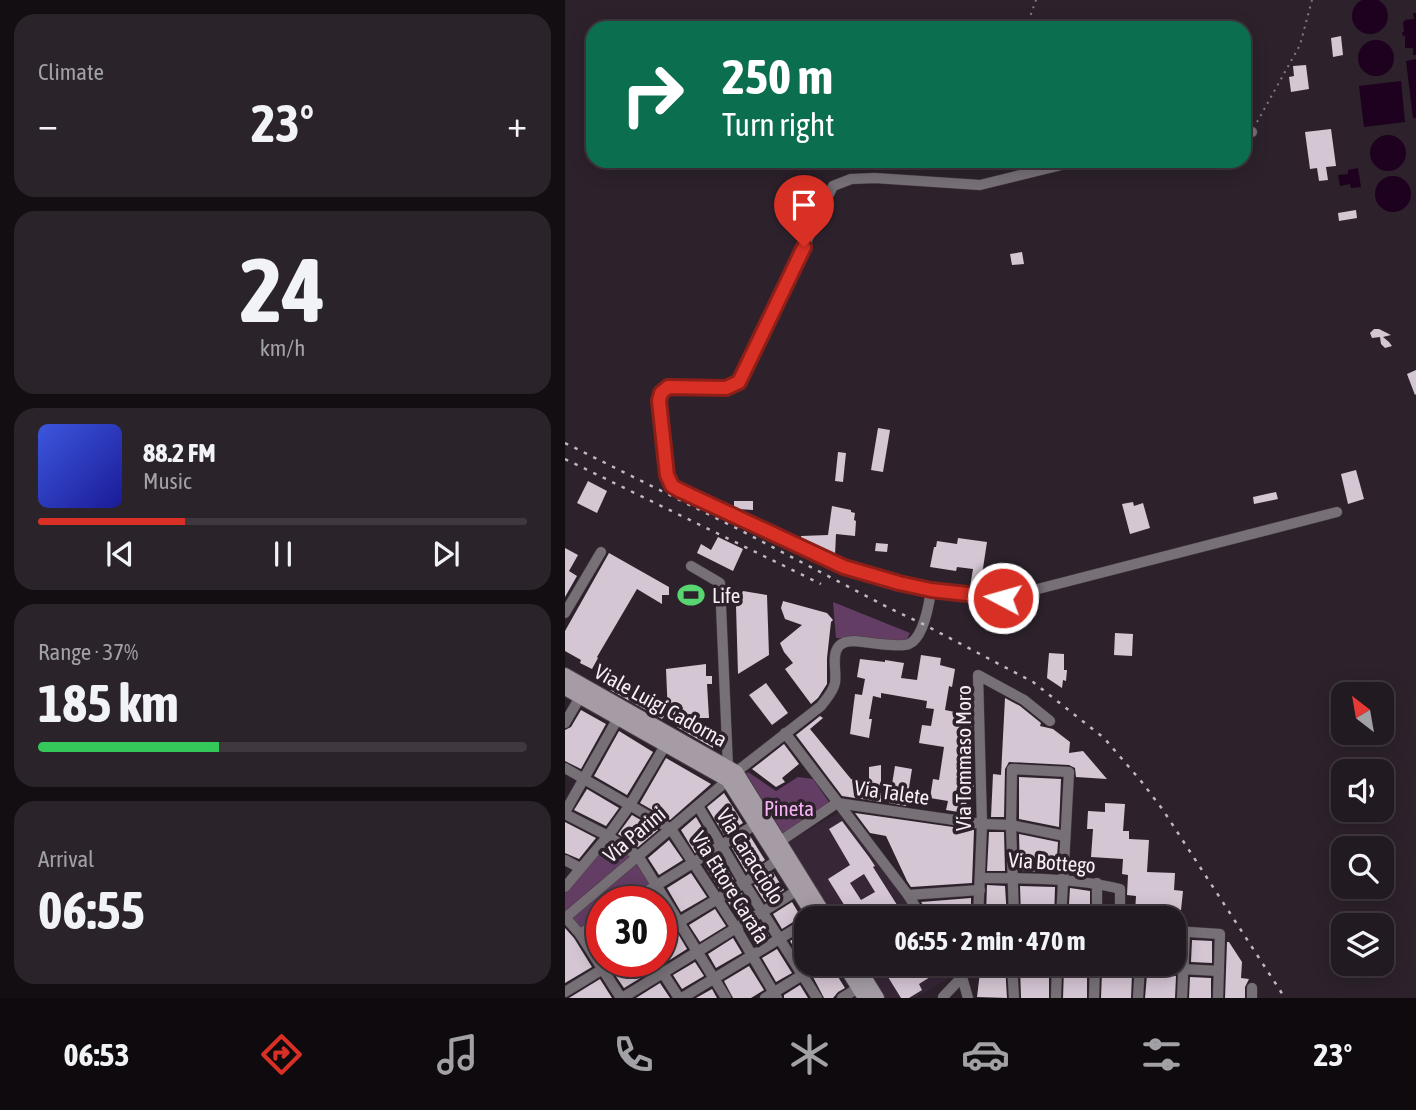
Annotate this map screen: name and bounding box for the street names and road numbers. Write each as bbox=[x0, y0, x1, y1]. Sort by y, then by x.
street label: Viale Luigi Cadorna bbox=[591, 659, 731, 751]
street label: Via Tommaso Moro bbox=[951, 685, 975, 831]
street label: Via Talete bbox=[853, 775, 931, 809]
street label: Via Parini bbox=[598, 801, 670, 867]
street label: Via Caracciolo bbox=[712, 804, 790, 908]
street label: Via Ettore Carafa bbox=[687, 827, 775, 947]
street label: Via Bottego bbox=[1008, 847, 1096, 877]

